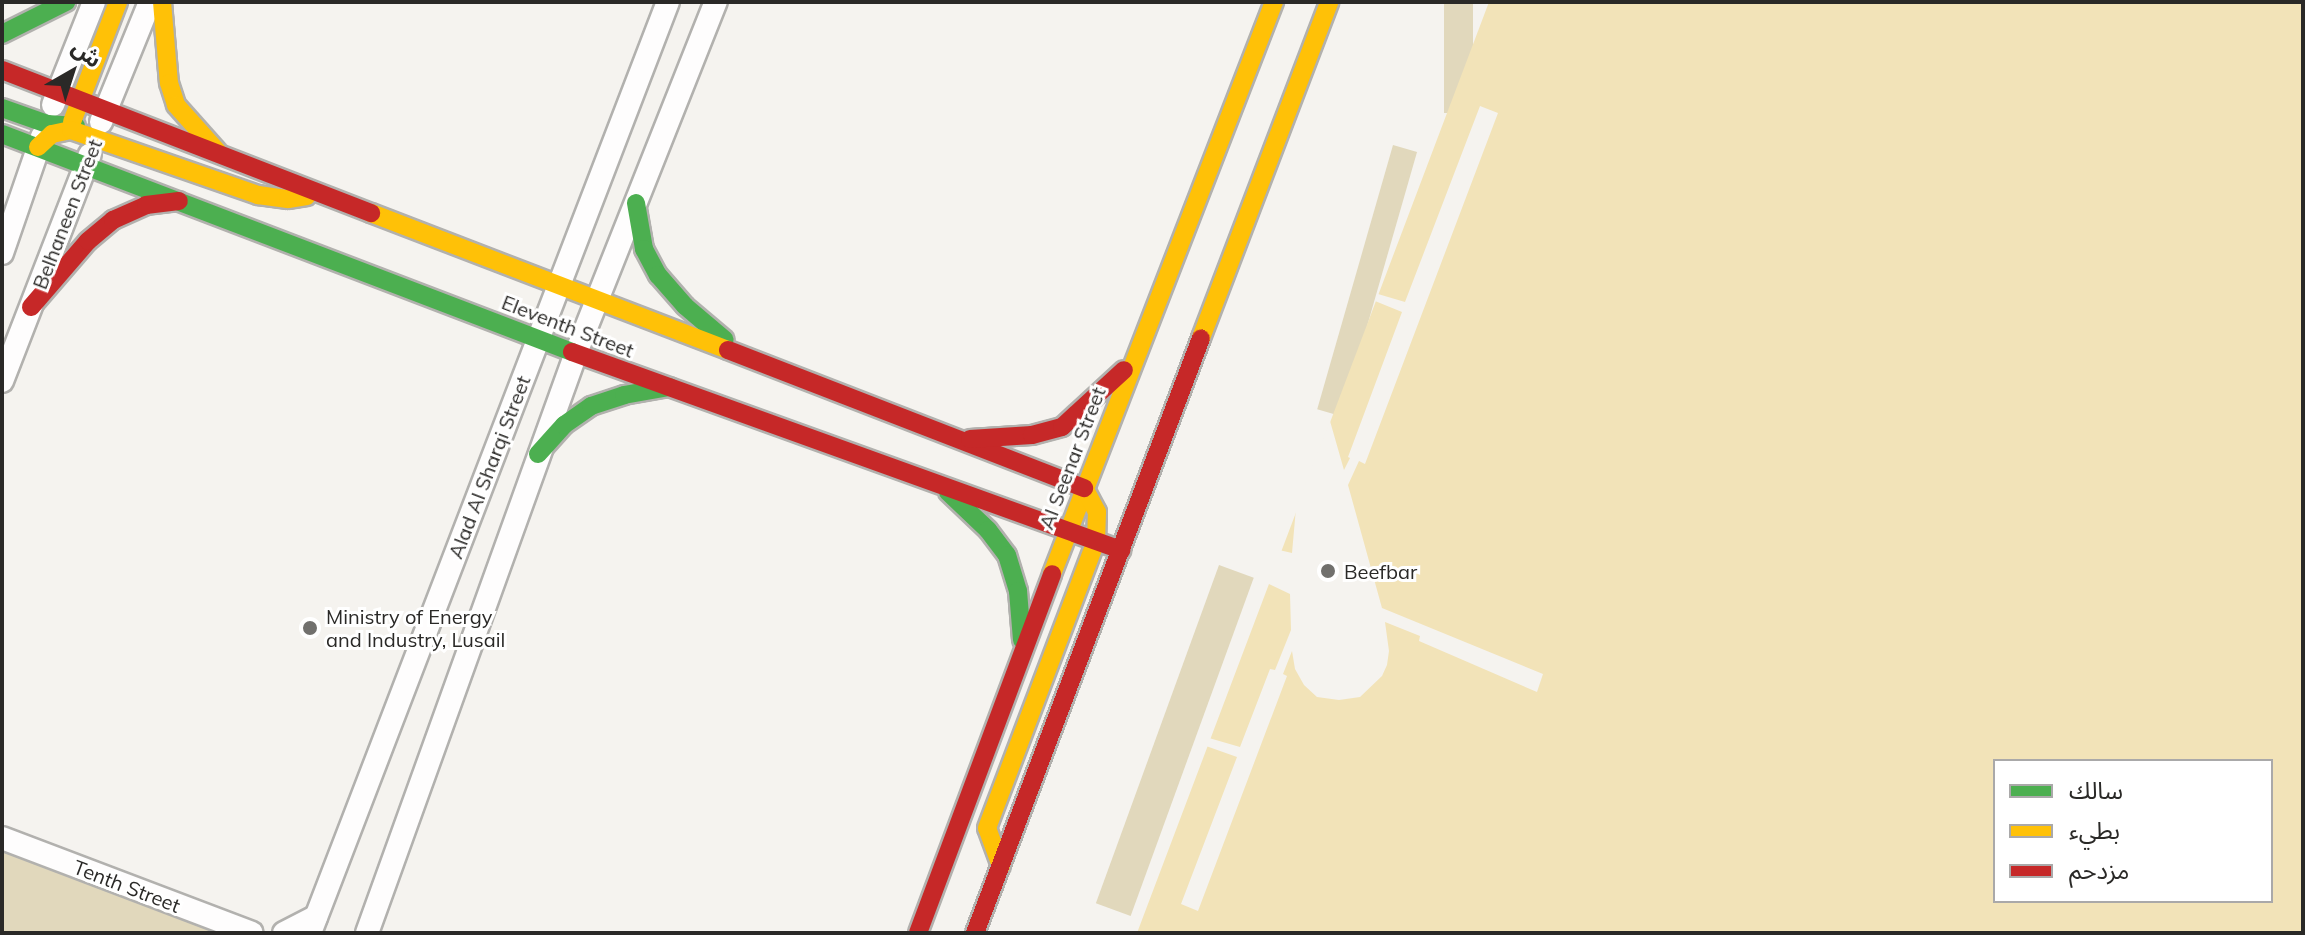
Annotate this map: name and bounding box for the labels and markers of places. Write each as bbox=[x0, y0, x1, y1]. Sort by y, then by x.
place label: Beefbar bbox=[1344, 559, 1417, 583]
marker: Beefbar bbox=[1319, 562, 1337, 580]
place label: Ministry of Energy and Industry, Lusail bbox=[326, 604, 505, 651]
marker: Ministry of Energy and Industry, Lusail bbox=[301, 619, 319, 637]

